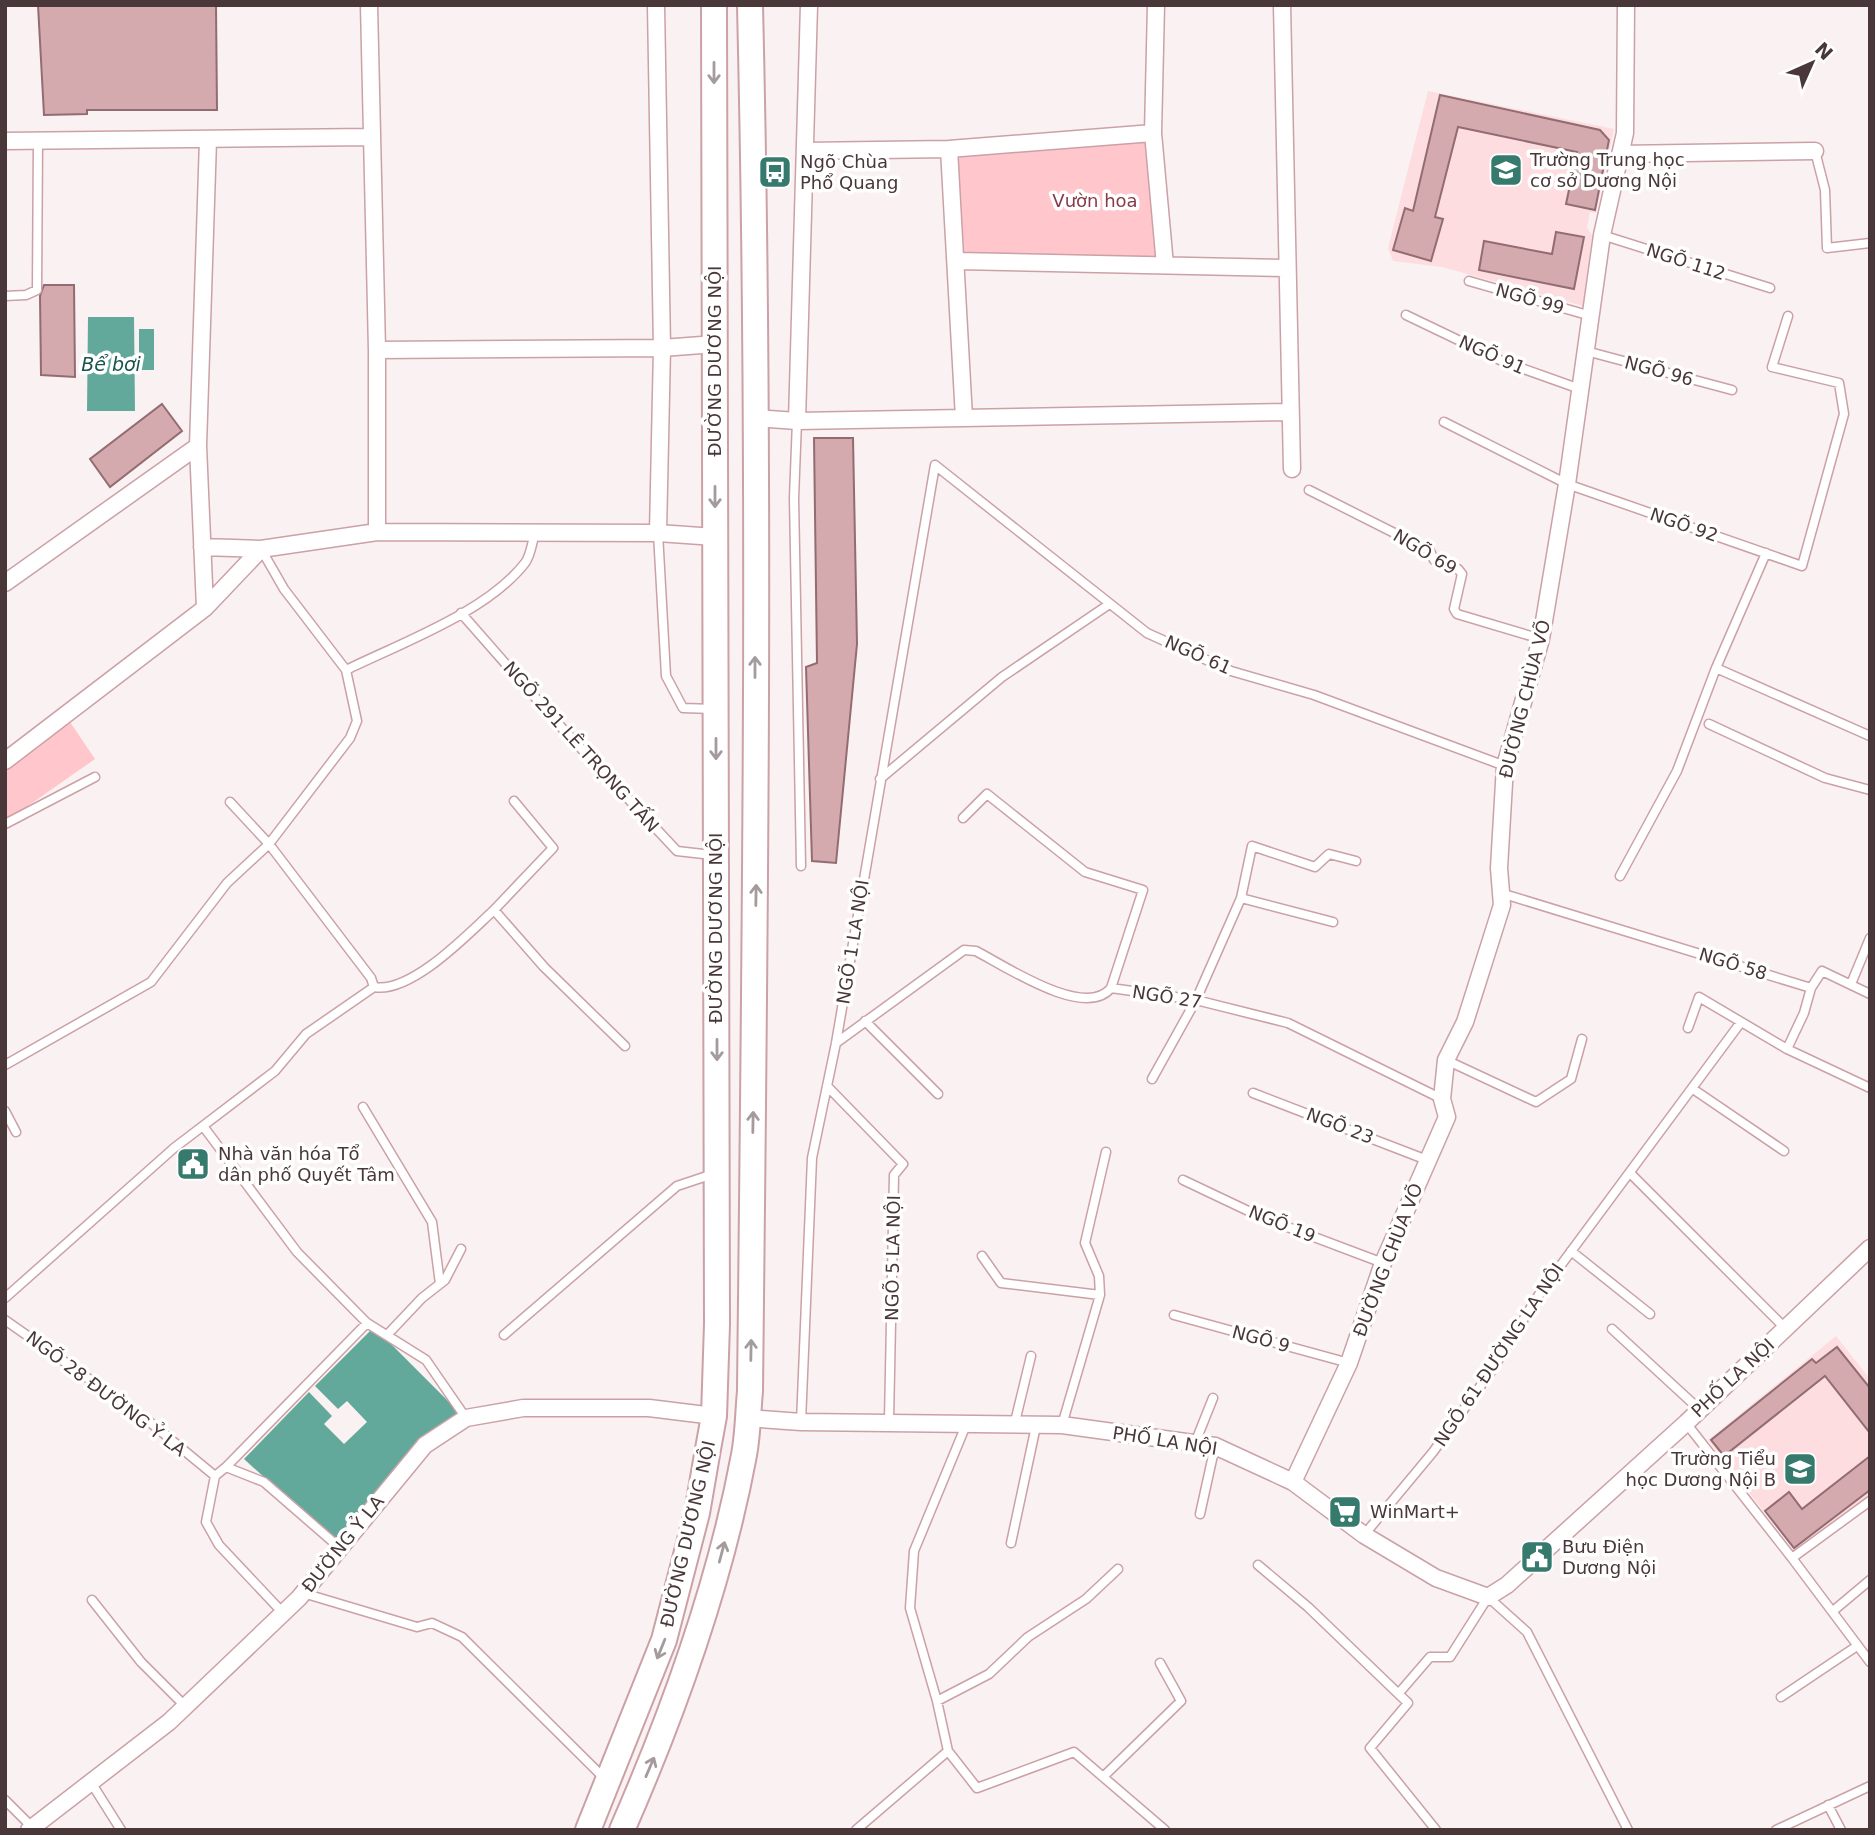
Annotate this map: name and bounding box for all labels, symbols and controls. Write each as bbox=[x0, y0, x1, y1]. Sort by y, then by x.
north arrow bbox=[1777, 28, 1847, 98]
text: N bbox=[1811, 38, 1837, 64]
one-way arrow bbox=[707, 62, 721, 85]
place label: Trường Trung học cơ sở Dương Nội bbox=[1529, 149, 1685, 191]
place label: Ngõ Chùa Phổ Quang bbox=[800, 151, 898, 193]
school or university icon: Trường Trung học cơ sở Dương Nội bbox=[1487, 151, 1525, 189]
bus stop icon: Ngõ Chùa Phổ Quang bbox=[756, 153, 794, 191]
park label: Vườn hoa bbox=[1052, 190, 1138, 211]
street label: NGÕ 112 bbox=[1644, 239, 1728, 284]
street label: ĐƯỜNG DƯƠNG NỘI bbox=[704, 266, 725, 456]
street label: NGÕ 99 bbox=[1493, 279, 1567, 318]
street label: NGÕ 91 bbox=[1456, 331, 1529, 378]
street label: NGÕ 96 bbox=[1622, 351, 1696, 390]
water label: Bể bơi bbox=[81, 353, 142, 375]
one-way arrow bbox=[708, 485, 722, 508]
street label: NGÕ 92 bbox=[1648, 503, 1721, 546]
street label: NGÕ 69 bbox=[1390, 524, 1461, 579]
street label: ĐƯỜNG CHÙA VÕ bbox=[1495, 618, 1554, 780]
street label: NGÕ 61 bbox=[1162, 631, 1235, 678]
street label: NGÕ 291 LÊ TRỌNG TẤN bbox=[499, 656, 665, 836]
one-way arrow bbox=[748, 656, 762, 679]
one-way arrow bbox=[709, 737, 723, 760]
street label: ĐƯỜNG DƯƠNG NỘI bbox=[705, 833, 726, 1023]
street label: NGÕ 1 LA NỘI bbox=[832, 878, 873, 1006]
one-way arrow bbox=[749, 883, 762, 906]
street label: NGÕ 58 bbox=[1697, 943, 1770, 984]
street label: NGÕ 27 bbox=[1131, 981, 1203, 1012]
one-way arrow bbox=[710, 1038, 724, 1061]
street label: NGÕ 23 bbox=[1304, 1103, 1377, 1148]
one-way arrow bbox=[746, 1111, 760, 1134]
place label: Nhà văn hóa Tổ dân phố Quyết Tâm bbox=[218, 1143, 395, 1185]
public building icon: Nhà văn hóa Tổ dân phố Quyết Tâm bbox=[174, 1145, 212, 1183]
street label: ĐƯỜNG CHÙA VÕ bbox=[1349, 1180, 1426, 1339]
street label: NGÕ 5 LA NỘI bbox=[881, 1195, 904, 1321]
street label: NGÕ 19 bbox=[1246, 1201, 1319, 1246]
street label: NGÕ 61 ĐƯỜNG LA NỘI bbox=[1429, 1259, 1568, 1450]
street label: NGÕ 9 bbox=[1230, 1321, 1292, 1356]
street label: NGÕ 28 ĐƯỜNG Ỷ LA bbox=[22, 1326, 191, 1461]
street label: PHỐ LA NỘI bbox=[1685, 1332, 1778, 1421]
one-way arrow bbox=[744, 1338, 758, 1361]
street label: PHỐ LA NỘI bbox=[1111, 1420, 1219, 1459]
street label: ĐƯỜNG DƯƠNG NỘI bbox=[656, 1439, 719, 1629]
place label: Trường Tiểu học Dương Nội B bbox=[1626, 1448, 1776, 1490]
school or university icon: Trường Tiểu học Dương Nội B bbox=[1781, 1450, 1819, 1488]
street label: ĐƯỜNG Ỷ LA bbox=[296, 1490, 388, 1596]
supermarket icon: WinMart+ bbox=[1326, 1493, 1364, 1531]
place label: WinMart+ bbox=[1370, 1501, 1460, 1522]
place label: Bưu Điện Dương Nội bbox=[1562, 1536, 1656, 1578]
public building icon: Bưu Điện Dương Nội bbox=[1518, 1538, 1556, 1576]
one-way arrow bbox=[716, 1541, 729, 1563]
one-way arrow bbox=[653, 1638, 666, 1659]
one-way arrow bbox=[644, 1757, 657, 1778]

